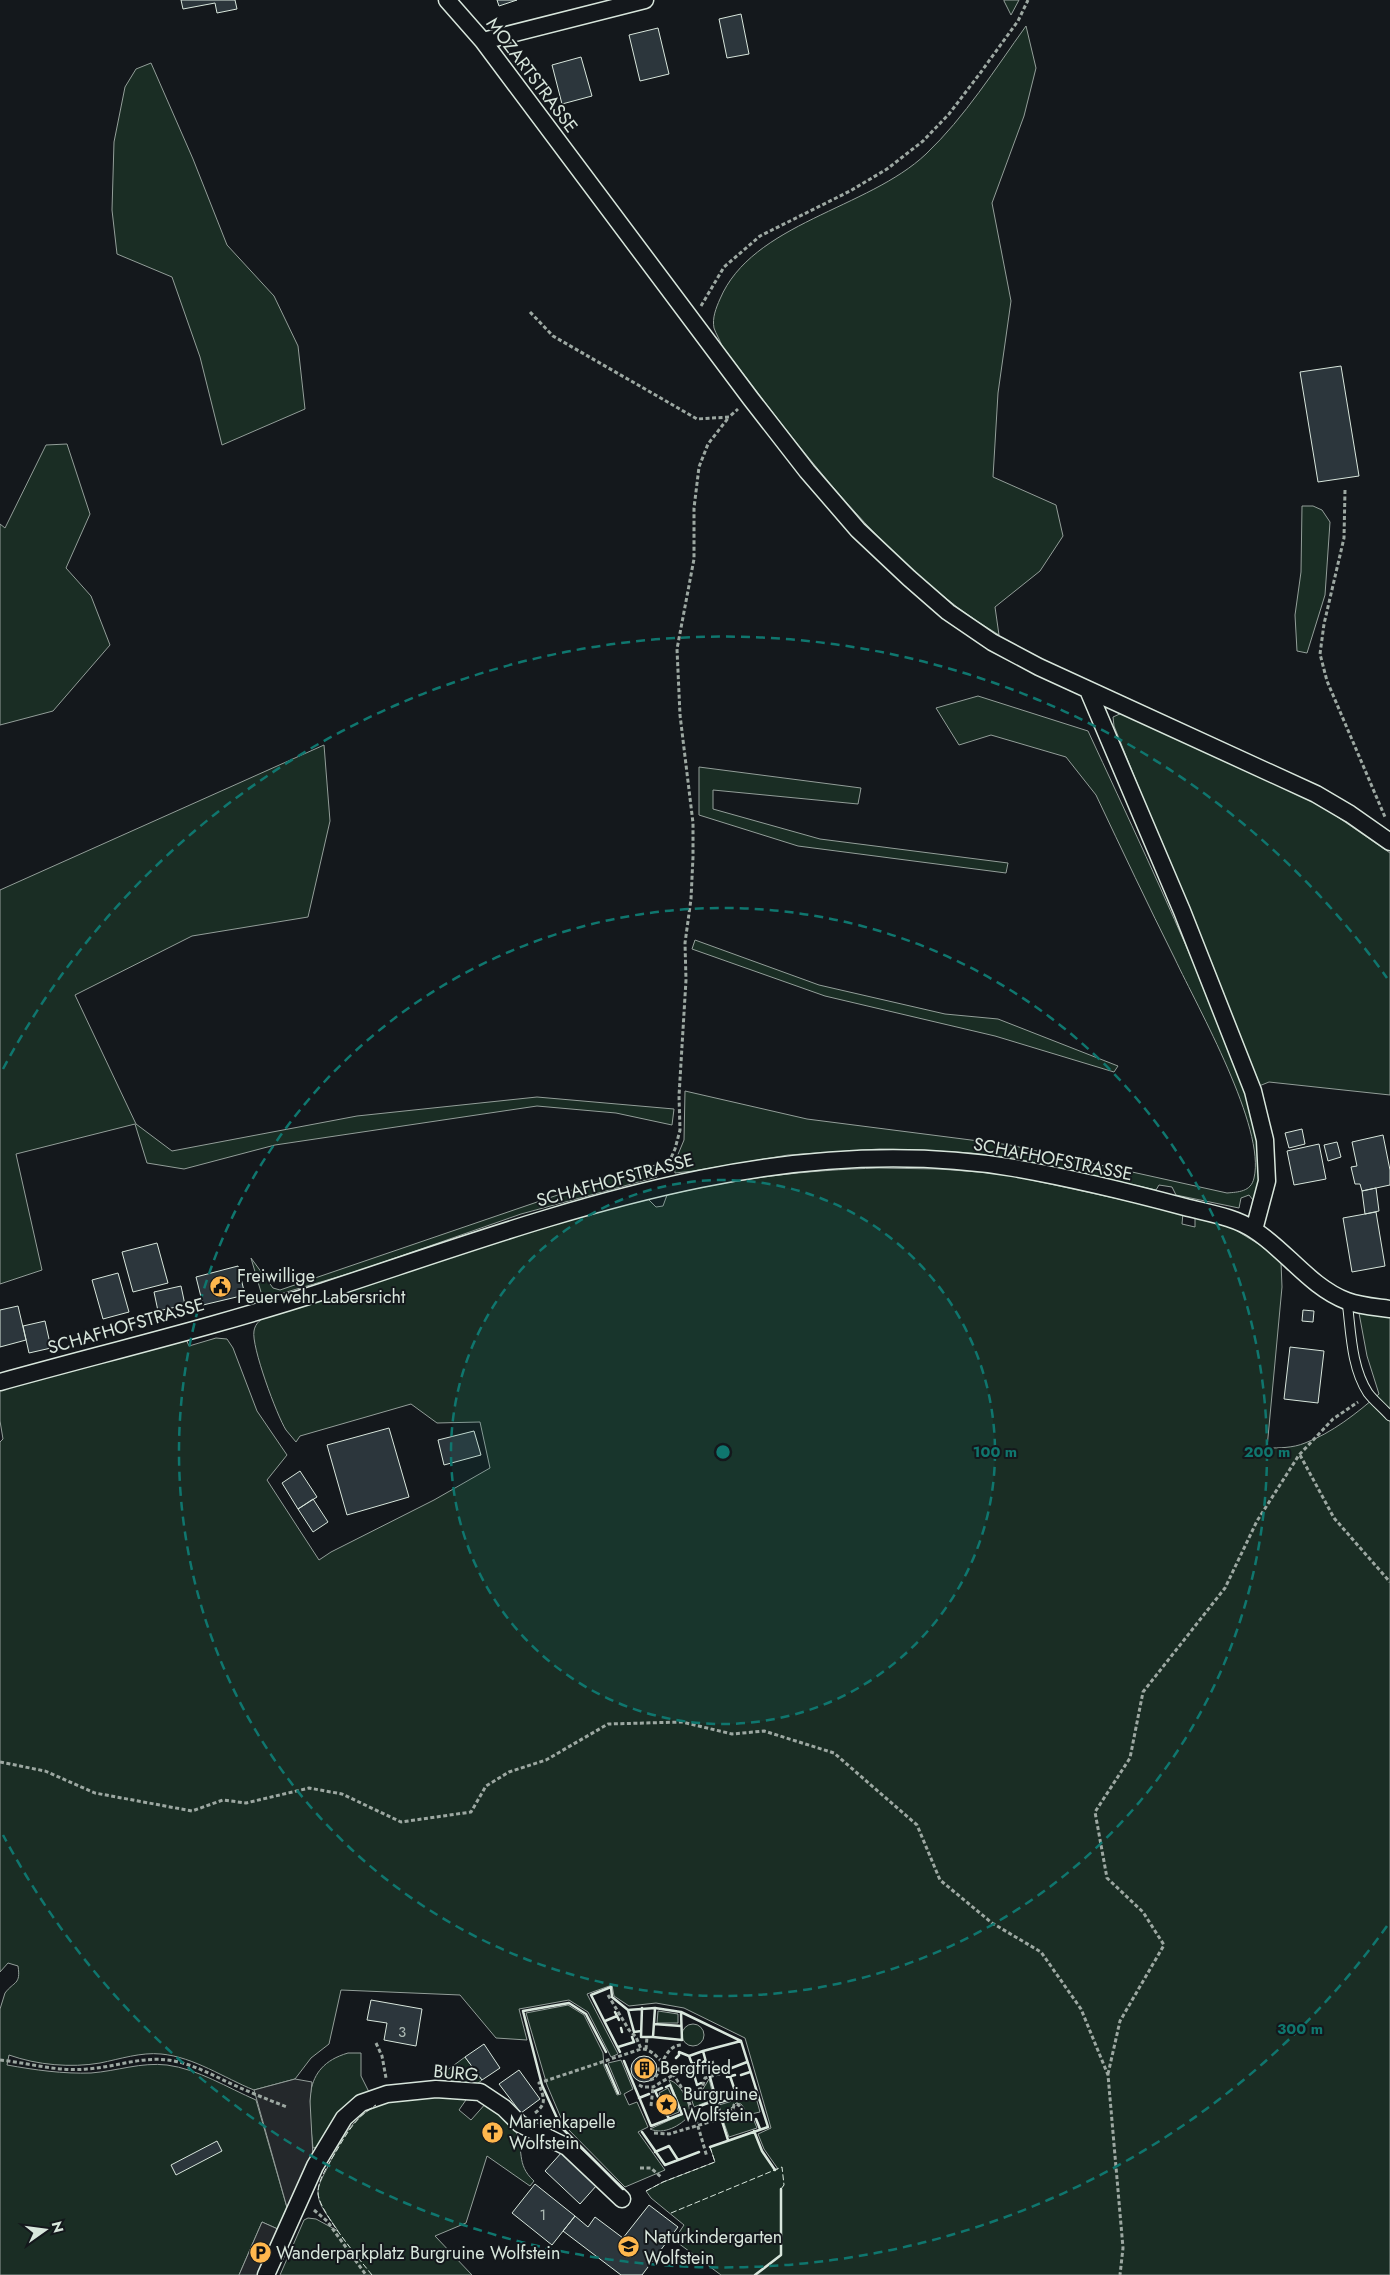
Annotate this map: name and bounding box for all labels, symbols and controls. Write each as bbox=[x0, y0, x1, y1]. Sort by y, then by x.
street label: MOZARTSTRASSE bbox=[480, 12, 584, 138]
street label: SCHAFHOFSTRASSE bbox=[971, 1131, 1135, 1187]
street label: SCHAFHOFSTRASSE bbox=[533, 1146, 697, 1214]
place label: Freiwillige Feuerwehr Labersricht bbox=[237, 1263, 406, 1310]
public building icon: Freiwillige Feuerwehr Labersricht bbox=[209, 1274, 233, 1298]
street label: SCHAFHOFSTRASSE bbox=[45, 1291, 207, 1361]
text: 100 m bbox=[973, 1441, 1017, 1463]
text: 200 m bbox=[1244, 1441, 1290, 1463]
centre of rings bbox=[714, 1443, 732, 1461]
text: 300 m bbox=[1277, 2018, 1323, 2040]
house number: 3 bbox=[398, 2021, 406, 2043]
place label: Bergfried bbox=[660, 2055, 731, 2081]
building icon: Bergfried bbox=[632, 2056, 656, 2080]
street label: BURG bbox=[432, 2058, 480, 2088]
place label: Burgruine Wolfstein bbox=[683, 2081, 758, 2128]
place icon: Burgruine Wolfstein bbox=[655, 2092, 679, 2116]
place label: Marienkapelle Wolfstein bbox=[509, 2109, 615, 2156]
church icon: Marienkapelle Wolfstein bbox=[481, 2120, 505, 2144]
house number: 1 bbox=[540, 2204, 546, 2226]
north arrow bbox=[20, 2205, 70, 2255]
text: N bbox=[47, 2219, 69, 2235]
place label: Naturkindergarten Wolfstein bbox=[644, 2224, 782, 2271]
school or university icon: Naturkindergarten Wolfstein bbox=[616, 2235, 640, 2259]
place label: Wanderparkplatz Burgruine Wolfstein bbox=[276, 2240, 560, 2266]
parking icon: Wanderparkplatz Burgruine Wolfstein bbox=[248, 2241, 272, 2265]

